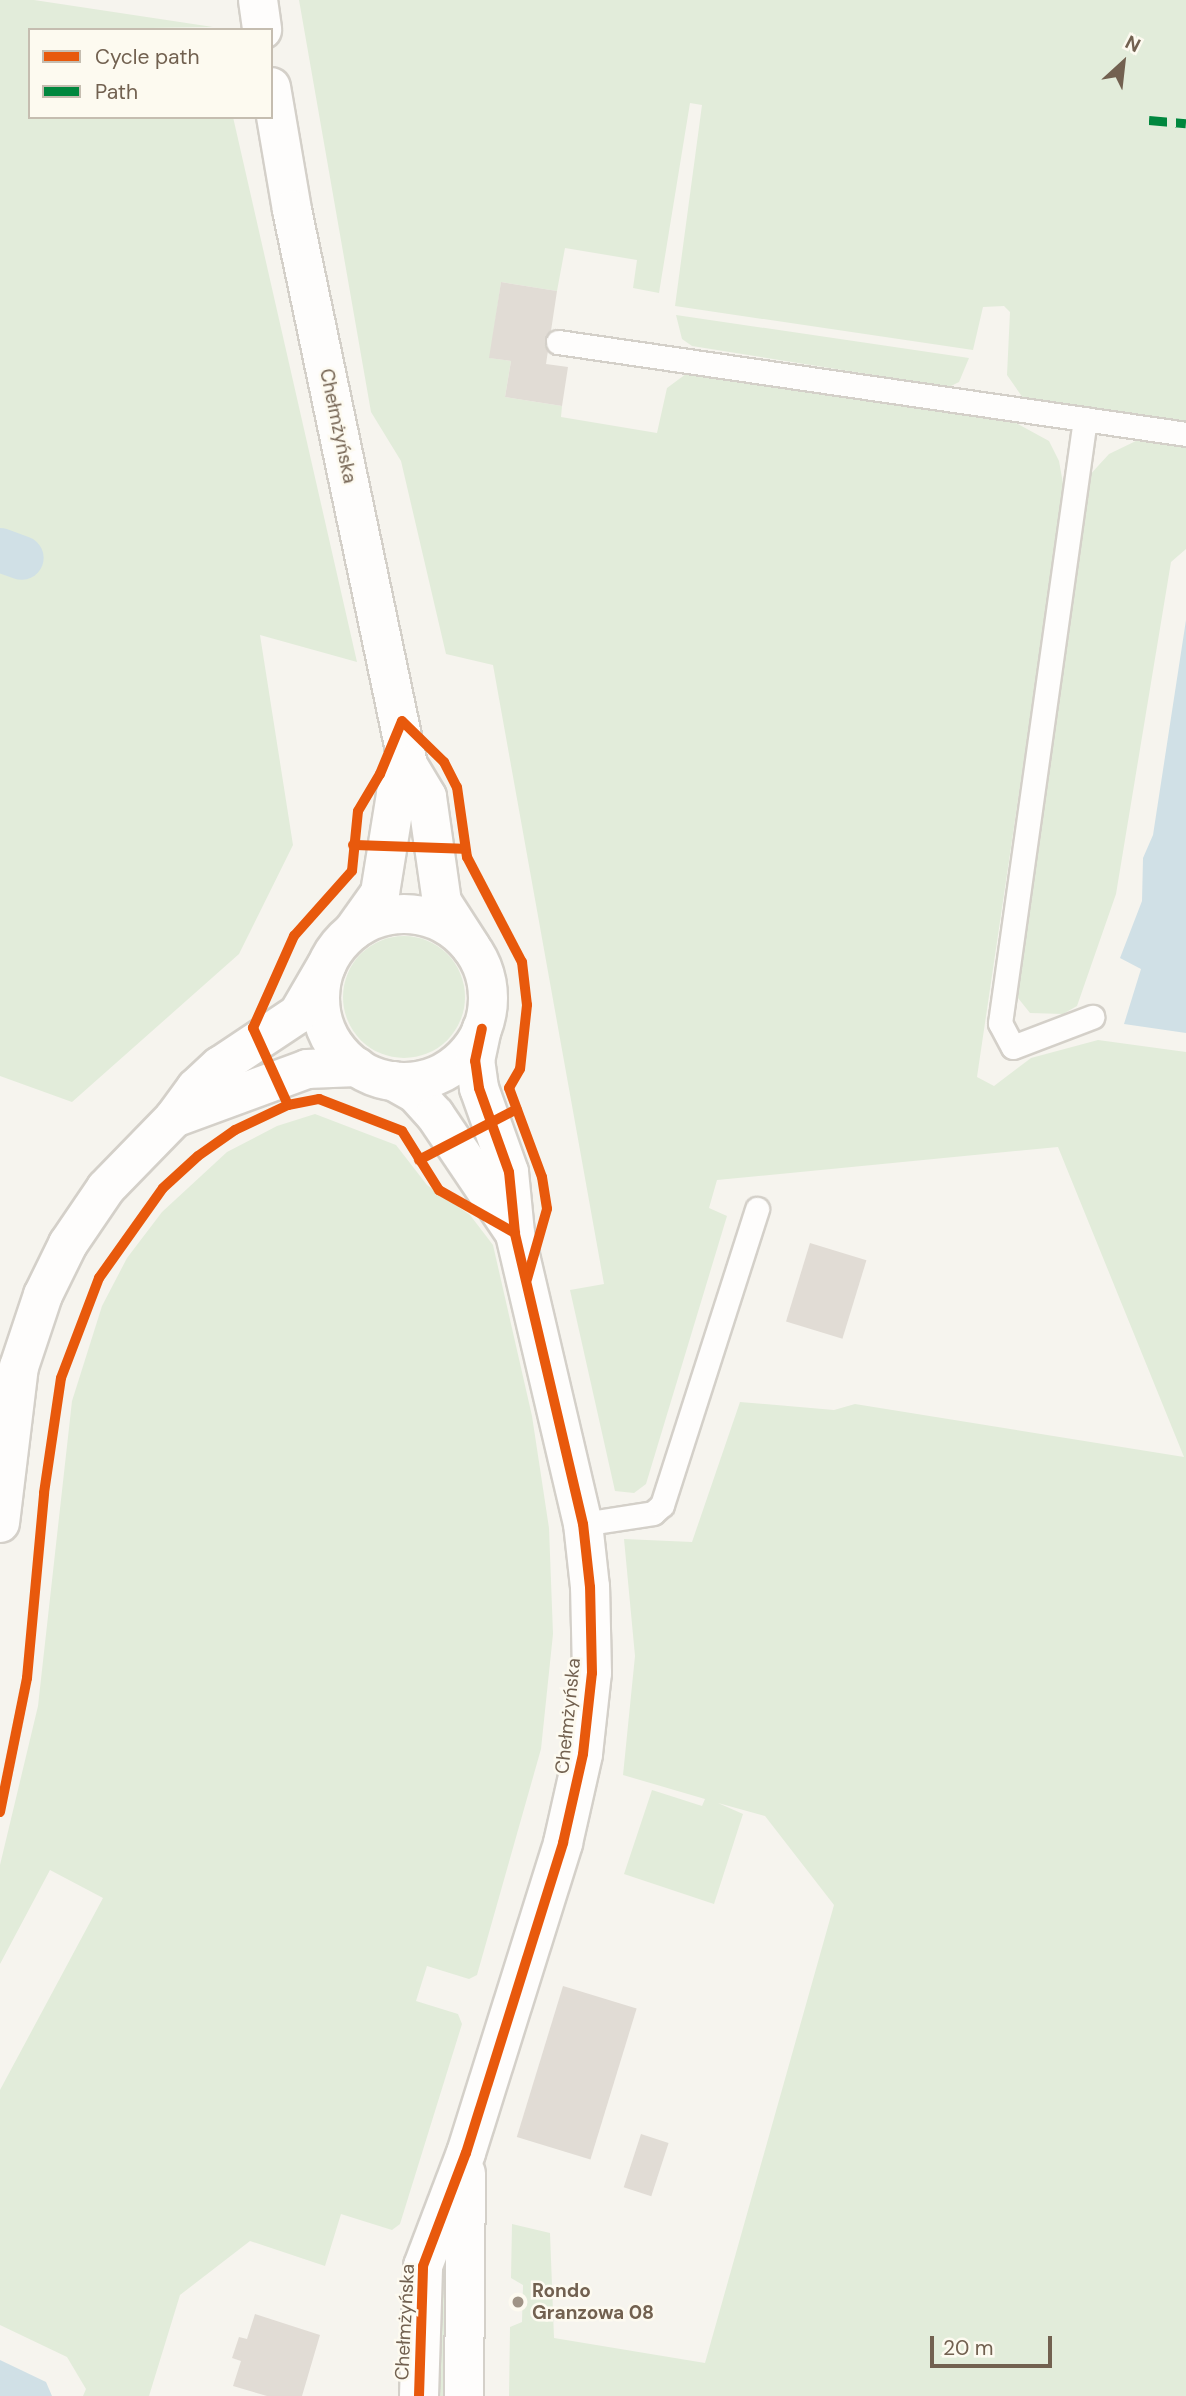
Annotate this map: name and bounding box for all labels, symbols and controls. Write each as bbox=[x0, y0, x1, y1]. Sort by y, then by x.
legend bbox=[28, 28, 273, 119]
north arrow bbox=[1088, 28, 1158, 98]
text: N bbox=[1121, 30, 1145, 58]
text: Cycle path bbox=[95, 43, 200, 71]
text: Path bbox=[95, 78, 138, 106]
street label: Chełmżyńska bbox=[315, 367, 361, 485]
street label: Chełmżyńska bbox=[551, 1657, 585, 1775]
street label: Chełmżyńska bbox=[391, 2263, 419, 2381]
place label: Rondo Granzowa 08 bbox=[532, 2280, 654, 2324]
marker: Rondo Granzowa 08 bbox=[510, 2294, 526, 2310]
scale bar bbox=[934, 2322, 1056, 2366]
text: 20 m bbox=[943, 2334, 994, 2362]

